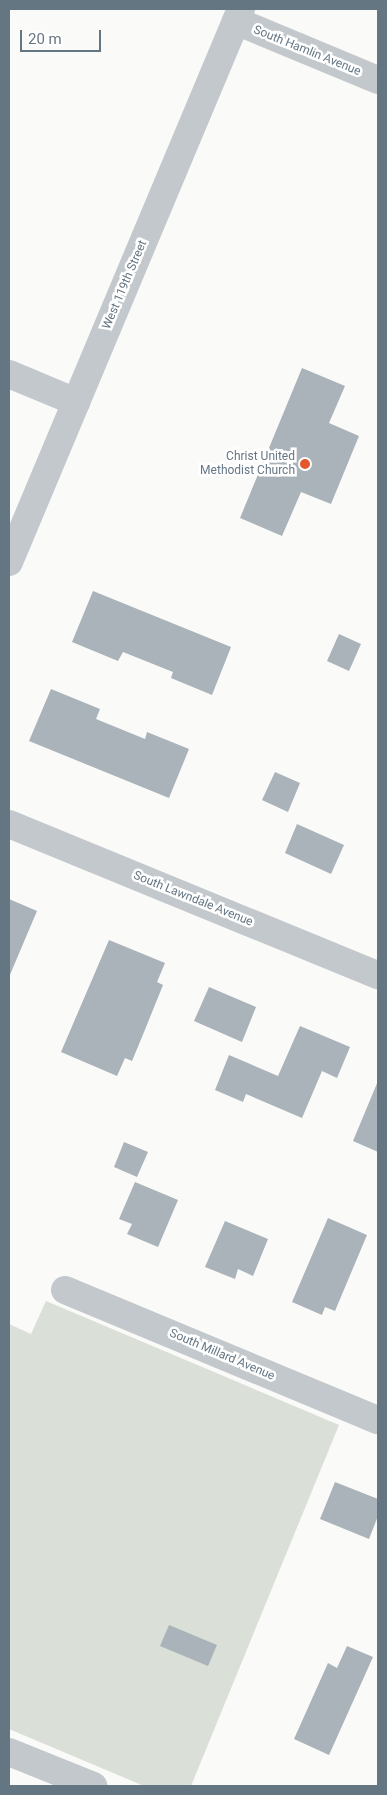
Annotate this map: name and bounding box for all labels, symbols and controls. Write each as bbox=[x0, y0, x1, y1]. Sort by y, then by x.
scale bar bbox=[22, 20, 104, 52]
street label: South Hamlin Avenue bbox=[251, 23, 363, 79]
text: 20 m bbox=[28, 30, 62, 48]
street label: West 119th Street bbox=[100, 238, 150, 332]
place label: Christ United Methodist Church bbox=[200, 450, 295, 478]
marker: Christ United Methodist Church bbox=[299, 458, 311, 470]
street label: South Lawndale Avenue bbox=[131, 868, 255, 930]
street label: South Millard Avenue bbox=[167, 1326, 277, 1384]

